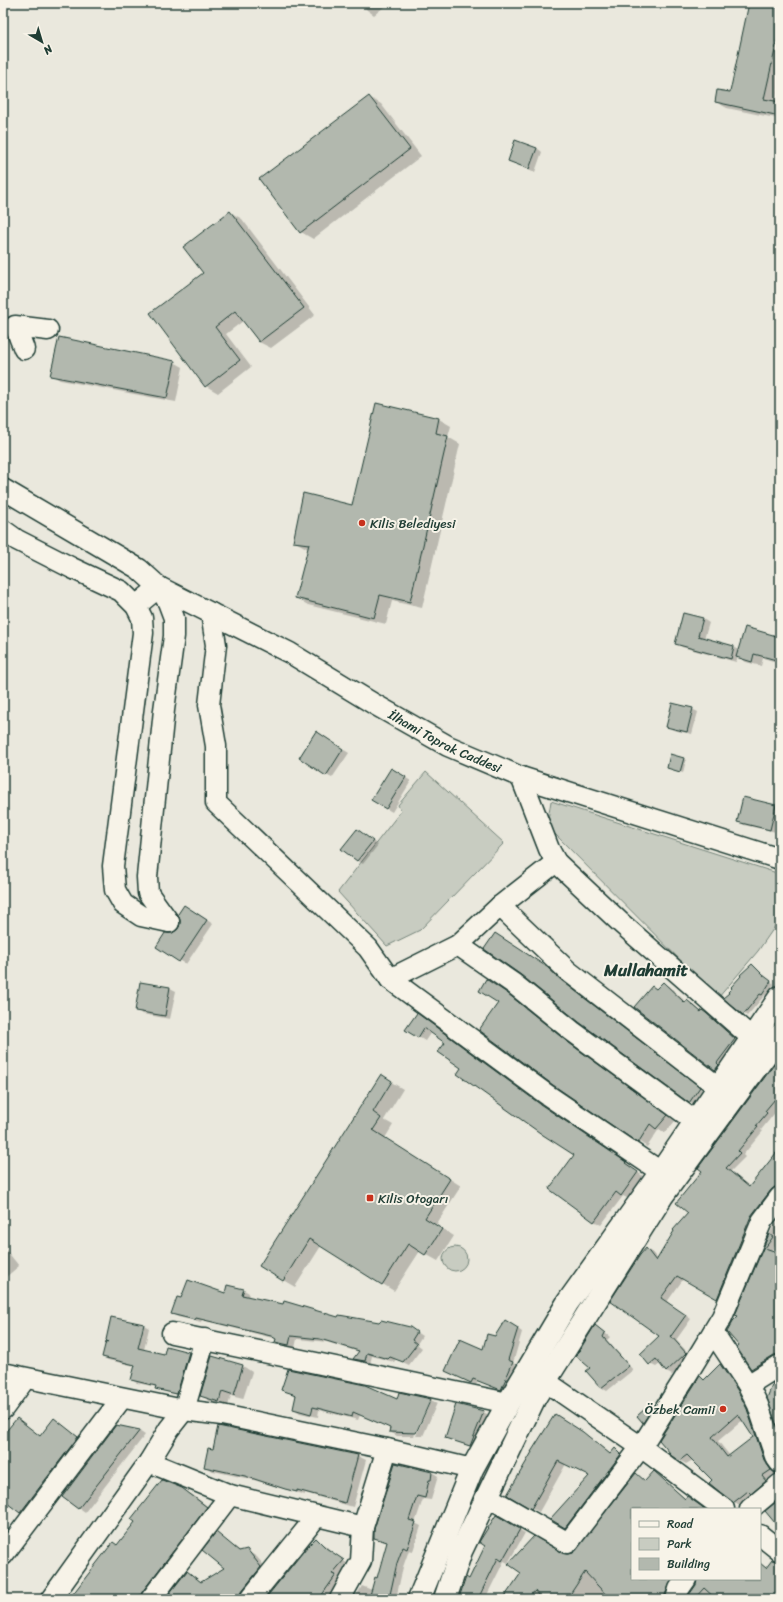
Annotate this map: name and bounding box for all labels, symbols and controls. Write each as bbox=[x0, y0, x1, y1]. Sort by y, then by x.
north arrow bbox=[22, 22, 62, 62]
text: N bbox=[39, 39, 57, 60]
place label: Kilis Belediyesi bbox=[370, 512, 456, 535]
marker: Kilis Belediyesi bbox=[357, 518, 367, 528]
street label: İlhami Toprak Caddesi bbox=[383, 703, 505, 780]
district label: Mullahamit bbox=[603, 955, 688, 985]
place label: Kilis Otogarı bbox=[378, 1187, 449, 1210]
marker: Kilis Otogarı bbox=[365, 1193, 375, 1203]
place label: Özbek Camii bbox=[645, 1398, 715, 1421]
marker: Özbek Camii bbox=[718, 1404, 728, 1414]
legend bbox=[631, 1508, 761, 1580]
text: Road bbox=[667, 1513, 694, 1535]
text: Park bbox=[667, 1533, 692, 1555]
text: Building bbox=[667, 1553, 710, 1575]

